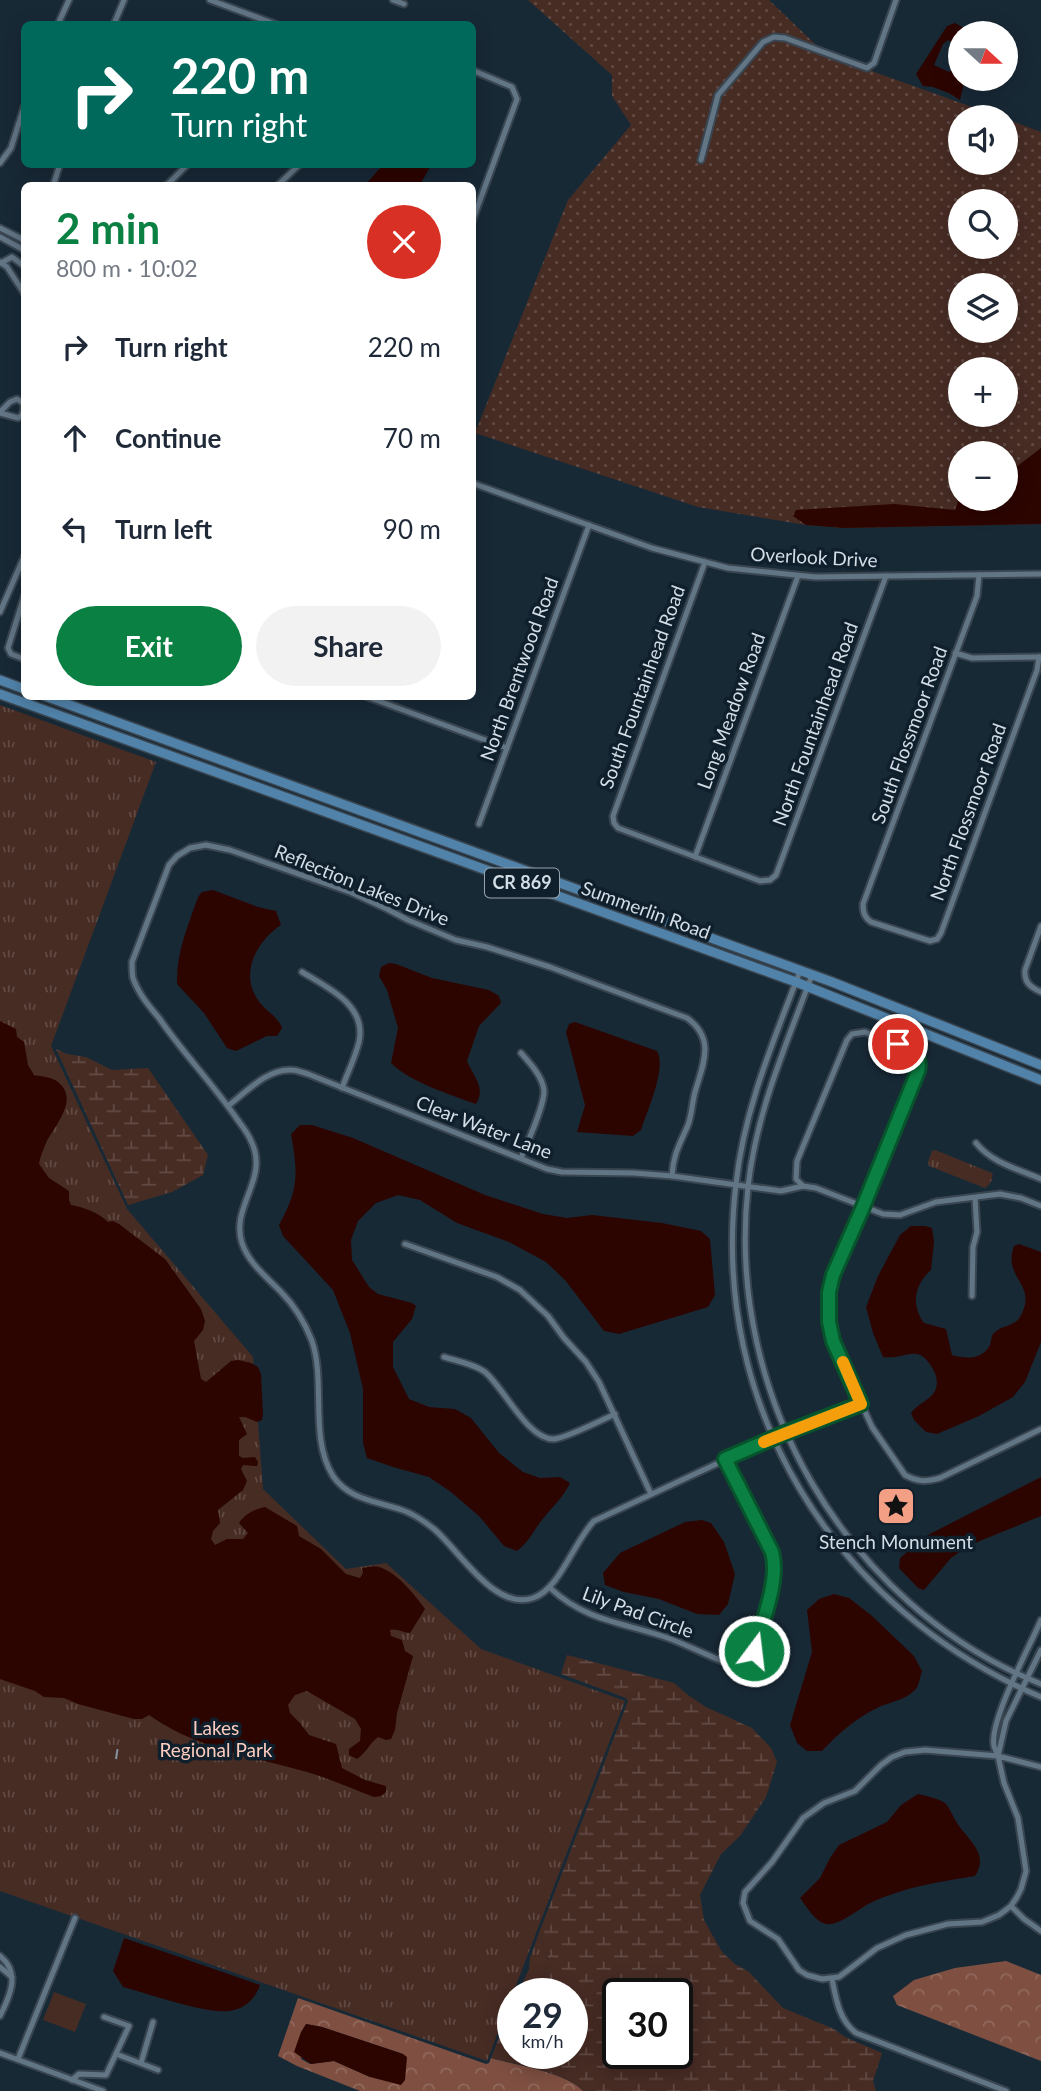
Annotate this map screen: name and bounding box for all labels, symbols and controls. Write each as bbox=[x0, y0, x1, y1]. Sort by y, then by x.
north arrow bbox=[948, 21, 1018, 91]
map controls bbox=[948, 21, 1018, 511]
text: 220 m bbox=[171, 46, 309, 104]
icon: right bbox=[56, 49, 147, 140]
text: Turn right bbox=[171, 105, 307, 144]
button: sound bbox=[948, 105, 1018, 175]
button: search bbox=[948, 189, 1018, 259]
text: 2 min bbox=[56, 203, 160, 253]
button: close bbox=[367, 205, 441, 279]
text: 800 m · 10:02 bbox=[56, 254, 198, 282]
button: layers bbox=[948, 273, 1018, 343]
icon: right bbox=[56, 328, 94, 366]
text: Turn right bbox=[115, 331, 228, 363]
text: 220 m bbox=[368, 331, 441, 363]
button: + bbox=[948, 357, 1018, 427]
icon: ahead bbox=[56, 419, 94, 457]
text: Continue bbox=[115, 422, 221, 454]
text: 70 m bbox=[383, 422, 441, 454]
button: − bbox=[948, 441, 1018, 511]
icon: left bbox=[56, 510, 94, 548]
text: Turn left bbox=[115, 513, 212, 545]
text: 90 m bbox=[383, 513, 441, 545]
street label: Overlook Drive bbox=[750, 542, 878, 571]
street label: North Brentwood Road bbox=[475, 574, 563, 764]
street label: South Fountainhead Road bbox=[594, 582, 689, 792]
button: Exit bbox=[56, 606, 242, 686]
button: Share bbox=[256, 606, 441, 686]
street label: North Fountainhead Road bbox=[767, 619, 862, 829]
street label: Long Meadow Road bbox=[692, 629, 770, 792]
street label: South Flossmoor Road bbox=[866, 643, 951, 827]
street label: North Flossmoor Road bbox=[925, 720, 1010, 904]
street label: Reflection Lakes Drive bbox=[272, 839, 453, 930]
road number: CR 869 bbox=[485, 868, 559, 898]
street label: Summerlin Road bbox=[579, 876, 714, 944]
pin bbox=[868, 1014, 928, 1074]
icon: arrive bbox=[879, 1025, 917, 1063]
street label: Clear Water Lane bbox=[413, 1090, 555, 1163]
place icon: Stench Monument bbox=[875, 1485, 917, 1527]
place label: Stench Monument bbox=[819, 1530, 973, 1553]
street label: Lily Pad Circle bbox=[580, 1581, 697, 1642]
position arrow bbox=[717, 1614, 791, 1688]
park label: Lakes Regional Park bbox=[159, 1716, 273, 1761]
speed limit sign: 30 bbox=[602, 1978, 693, 2069]
text: 29 bbox=[522, 1993, 563, 2035]
text: km/h bbox=[521, 2030, 564, 2052]

